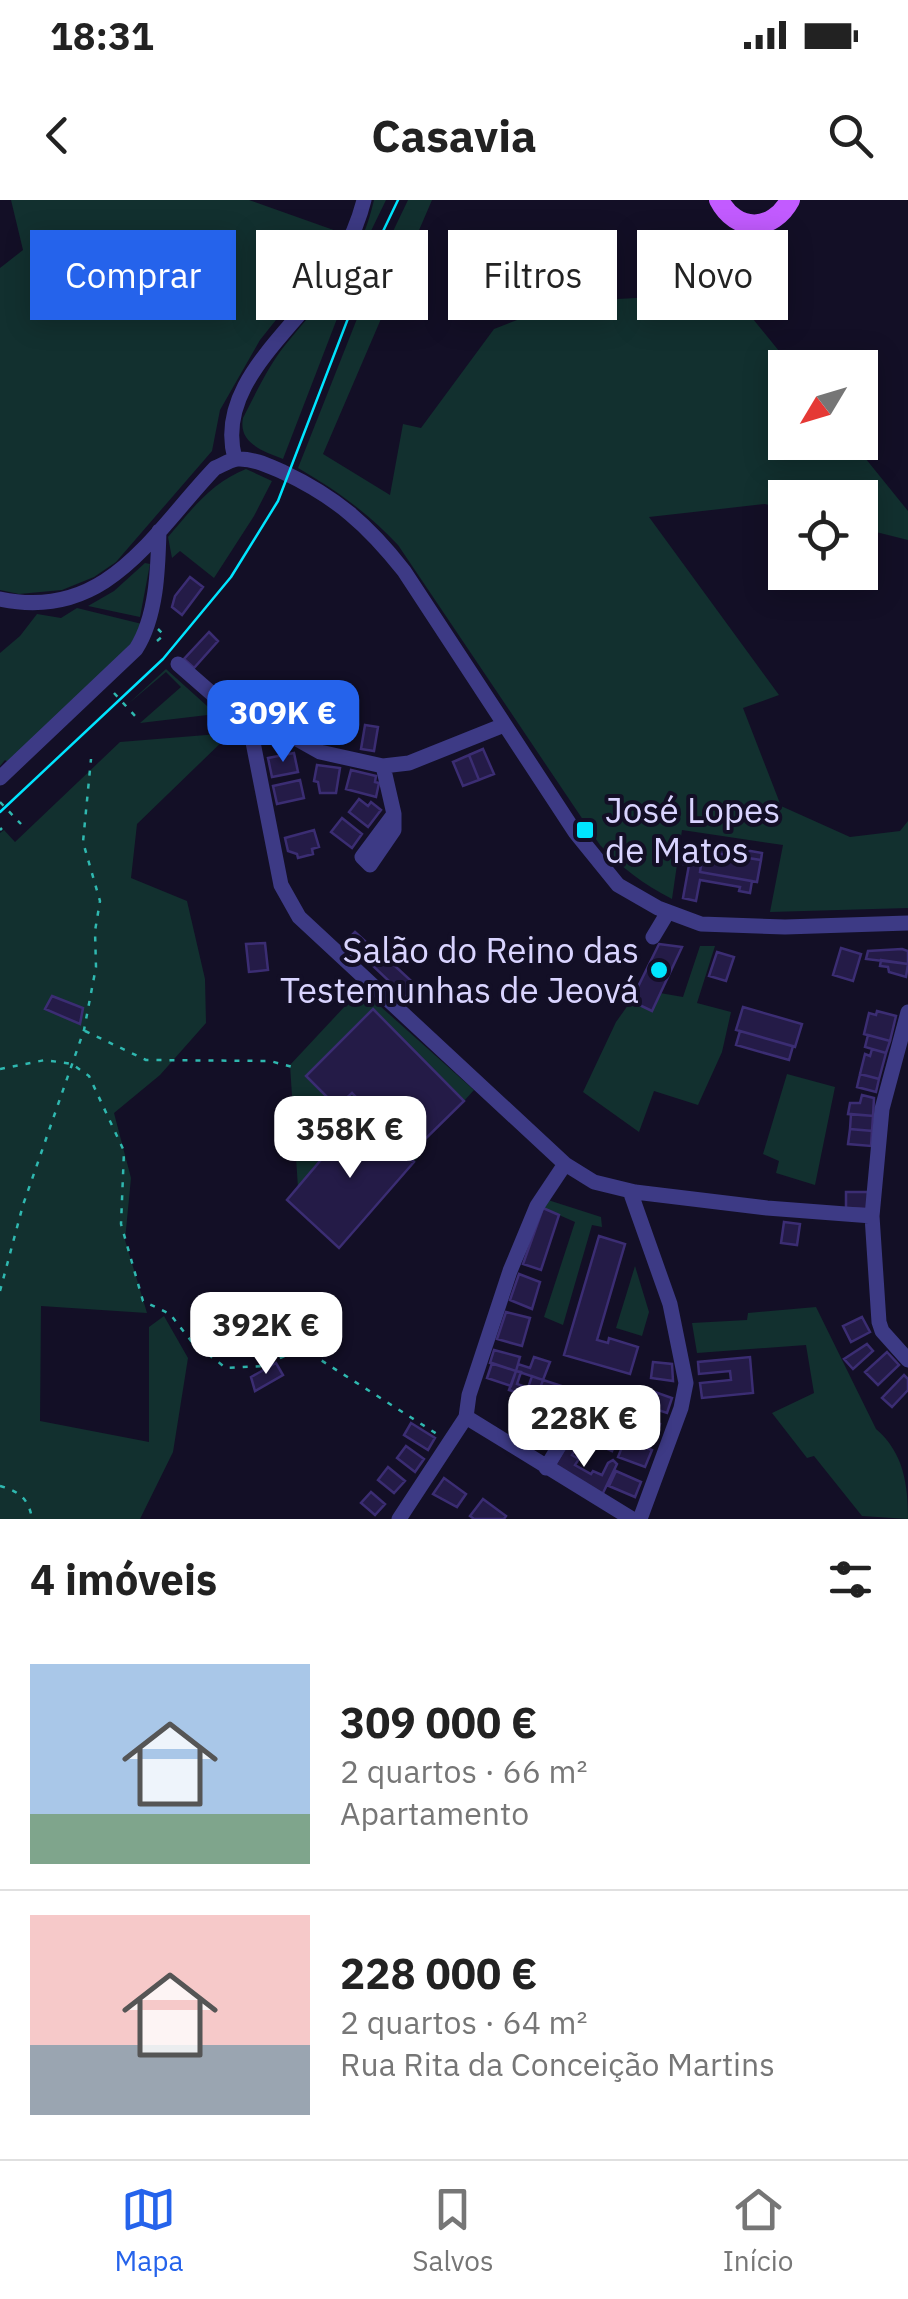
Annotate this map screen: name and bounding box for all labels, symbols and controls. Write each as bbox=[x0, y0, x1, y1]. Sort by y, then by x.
text: 18:31 bbox=[50, 11, 154, 60]
text: Casavia bbox=[371, 106, 537, 164]
icon: back bbox=[30, 108, 85, 163]
icon: search bbox=[823, 108, 878, 163]
chip: Comprar bbox=[30, 230, 236, 320]
chip: Alugar bbox=[256, 230, 428, 320]
chip: Filtros bbox=[448, 230, 617, 320]
chip: Novo bbox=[637, 230, 788, 320]
north arrow bbox=[768, 350, 878, 460]
map controls bbox=[768, 350, 878, 590]
button: locate bbox=[768, 480, 878, 590]
pin: 309K € bbox=[202, 680, 364, 765]
text: 309K € bbox=[229, 691, 337, 733]
place label: José Lopes de Matos bbox=[605, 787, 780, 873]
marker: José Lopes de Matos bbox=[574, 819, 596, 841]
place label: Salão do Reino das Testemunhas de Jeová bbox=[280, 927, 639, 1013]
marker: Salão do Reino das Testemunhas de Jeová bbox=[648, 959, 670, 981]
pin: 358K € bbox=[269, 1096, 431, 1181]
text: 358K € bbox=[296, 1107, 404, 1149]
pin: 392K € bbox=[185, 1292, 347, 1377]
text: 392K € bbox=[212, 1303, 320, 1345]
pin: 228K € bbox=[503, 1385, 665, 1470]
text: 228K € bbox=[530, 1396, 638, 1438]
text: 4 imóveis bbox=[30, 1552, 217, 1607]
icon: filters bbox=[823, 1552, 878, 1607]
text: 309 000 € bbox=[340, 1695, 537, 1750]
icon: home bbox=[110, 1704, 230, 1824]
text: 2 quartos · 66 m² bbox=[340, 1750, 588, 1792]
text: Apartamento bbox=[340, 1792, 529, 1834]
text: 228 000 € bbox=[340, 1946, 537, 2001]
icon: home bbox=[110, 1955, 230, 2075]
text: 2 quartos · 64 m² bbox=[340, 2001, 588, 2043]
text: Rua Rita da Conceição Martins bbox=[340, 2043, 775, 2085]
tab: Mapa bbox=[114, 2182, 183, 2279]
tab: Salvos bbox=[412, 2182, 494, 2279]
tab: Início bbox=[723, 2182, 794, 2279]

